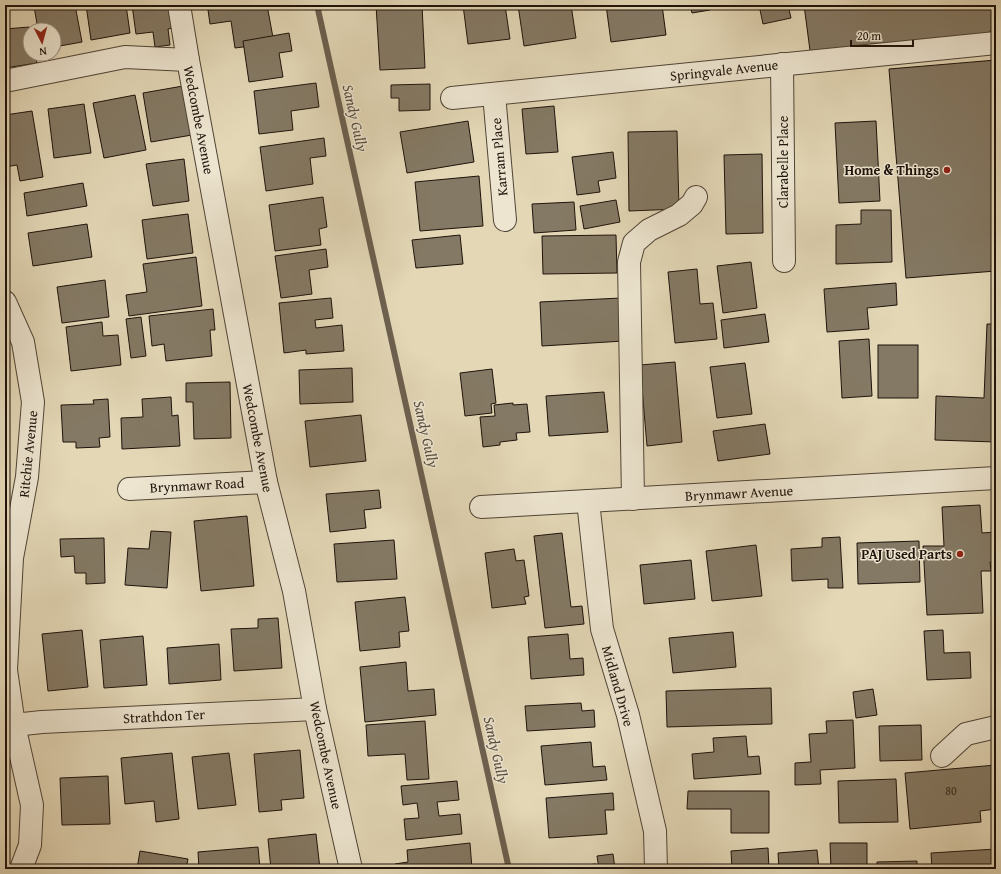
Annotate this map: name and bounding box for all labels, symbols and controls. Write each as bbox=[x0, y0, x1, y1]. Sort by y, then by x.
north arrow bbox=[22, 22, 62, 62]
scale bar bbox=[851, 22, 913, 48]
text: 20 m bbox=[857, 27, 881, 44]
text: N bbox=[38, 44, 48, 60]
street label: Springvale Avenue bbox=[669, 54, 780, 86]
street label: Wedcombe Avenue bbox=[179, 64, 219, 176]
water label: Sandy Gully bbox=[338, 82, 373, 154]
street label: Clarabelle Place bbox=[773, 115, 793, 208]
street label: Karram Place bbox=[486, 117, 512, 197]
place label: Home & Things bbox=[844, 160, 939, 180]
marker: Home & Things bbox=[942, 165, 952, 175]
street label: Wedcombe Avenue bbox=[238, 382, 278, 494]
water label: Sandy Gully bbox=[409, 398, 444, 470]
street label: Ritchie Avenue bbox=[13, 409, 43, 499]
street label: Brynmawr Road bbox=[149, 473, 245, 497]
street label: Brynmawr Avenue bbox=[684, 480, 794, 506]
place label: PAJ Used Parts bbox=[861, 544, 952, 564]
marker: PAJ Used Parts bbox=[955, 549, 965, 559]
street label: Midland Drive bbox=[597, 643, 639, 729]
street label: Wedcombe Avenue bbox=[305, 699, 347, 811]
street label: Strathdon Ter bbox=[123, 704, 206, 728]
water label: Sandy Gully bbox=[479, 714, 514, 786]
house number: 80 bbox=[945, 782, 957, 799]

